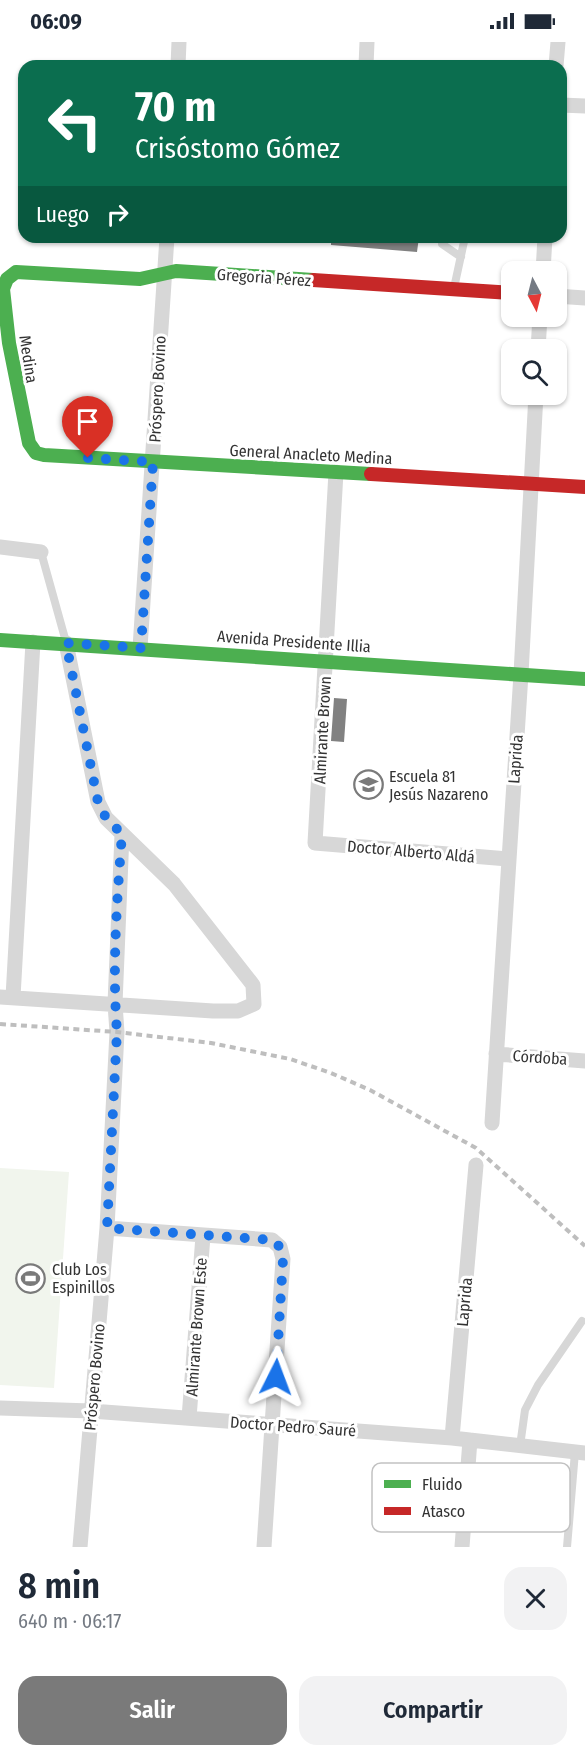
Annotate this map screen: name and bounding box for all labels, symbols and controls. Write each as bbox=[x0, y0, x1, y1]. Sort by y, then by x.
text: 06:09 bbox=[30, 8, 82, 35]
text: 70 m bbox=[135, 82, 216, 132]
icon: left bbox=[36, 84, 114, 162]
text: Crisóstomo Gómez bbox=[135, 133, 340, 165]
icon: right bbox=[101, 198, 134, 231]
text: Luego bbox=[36, 201, 89, 228]
north arrow bbox=[501, 261, 567, 327]
map controls bbox=[501, 261, 567, 405]
street label: Gregoria Pérez bbox=[216, 265, 312, 290]
street label: Medina bbox=[15, 334, 42, 385]
street label: Próspero Bovino bbox=[145, 335, 170, 443]
button: search bbox=[501, 339, 567, 405]
pin bbox=[62, 396, 113, 458]
icon: arrive bbox=[71, 405, 104, 438]
street label: General Anacleto Medina bbox=[229, 441, 393, 468]
street label: Avenida Presidente Illia bbox=[216, 627, 372, 656]
street label: Almirante Brown bbox=[310, 675, 335, 785]
street label: Laprida bbox=[504, 734, 527, 784]
place label: Escuela 81 Jesús Nazareno bbox=[389, 767, 488, 804]
school or university icon: Escuela 81 Jesús Nazareno bbox=[352, 769, 384, 801]
street label: Doctor Alberto Aldá bbox=[346, 836, 476, 867]
street label: Córdoba bbox=[512, 1046, 568, 1069]
street label: Almirante Brown Este bbox=[182, 1257, 211, 1397]
place label: Club Los Espinillos bbox=[52, 1260, 115, 1297]
sports icon: Club Los Espinillos bbox=[15, 1262, 47, 1294]
street label: Laprida bbox=[453, 1276, 476, 1327]
street label: Próspero Bovino bbox=[80, 1323, 109, 1431]
position arrow bbox=[244, 1345, 308, 1409]
street label: Doctor Pedro Sauré bbox=[229, 1413, 357, 1440]
legend bbox=[372, 1463, 570, 1532]
text: Fluido bbox=[422, 1475, 462, 1494]
text: Atasco bbox=[422, 1502, 465, 1521]
text: 8 min bbox=[18, 1564, 100, 1608]
button: close bbox=[504, 1567, 567, 1630]
text: 640 m · 06:17 bbox=[18, 1609, 121, 1633]
button: Salir bbox=[18, 1676, 287, 1745]
button: Compartir bbox=[299, 1676, 567, 1745]

